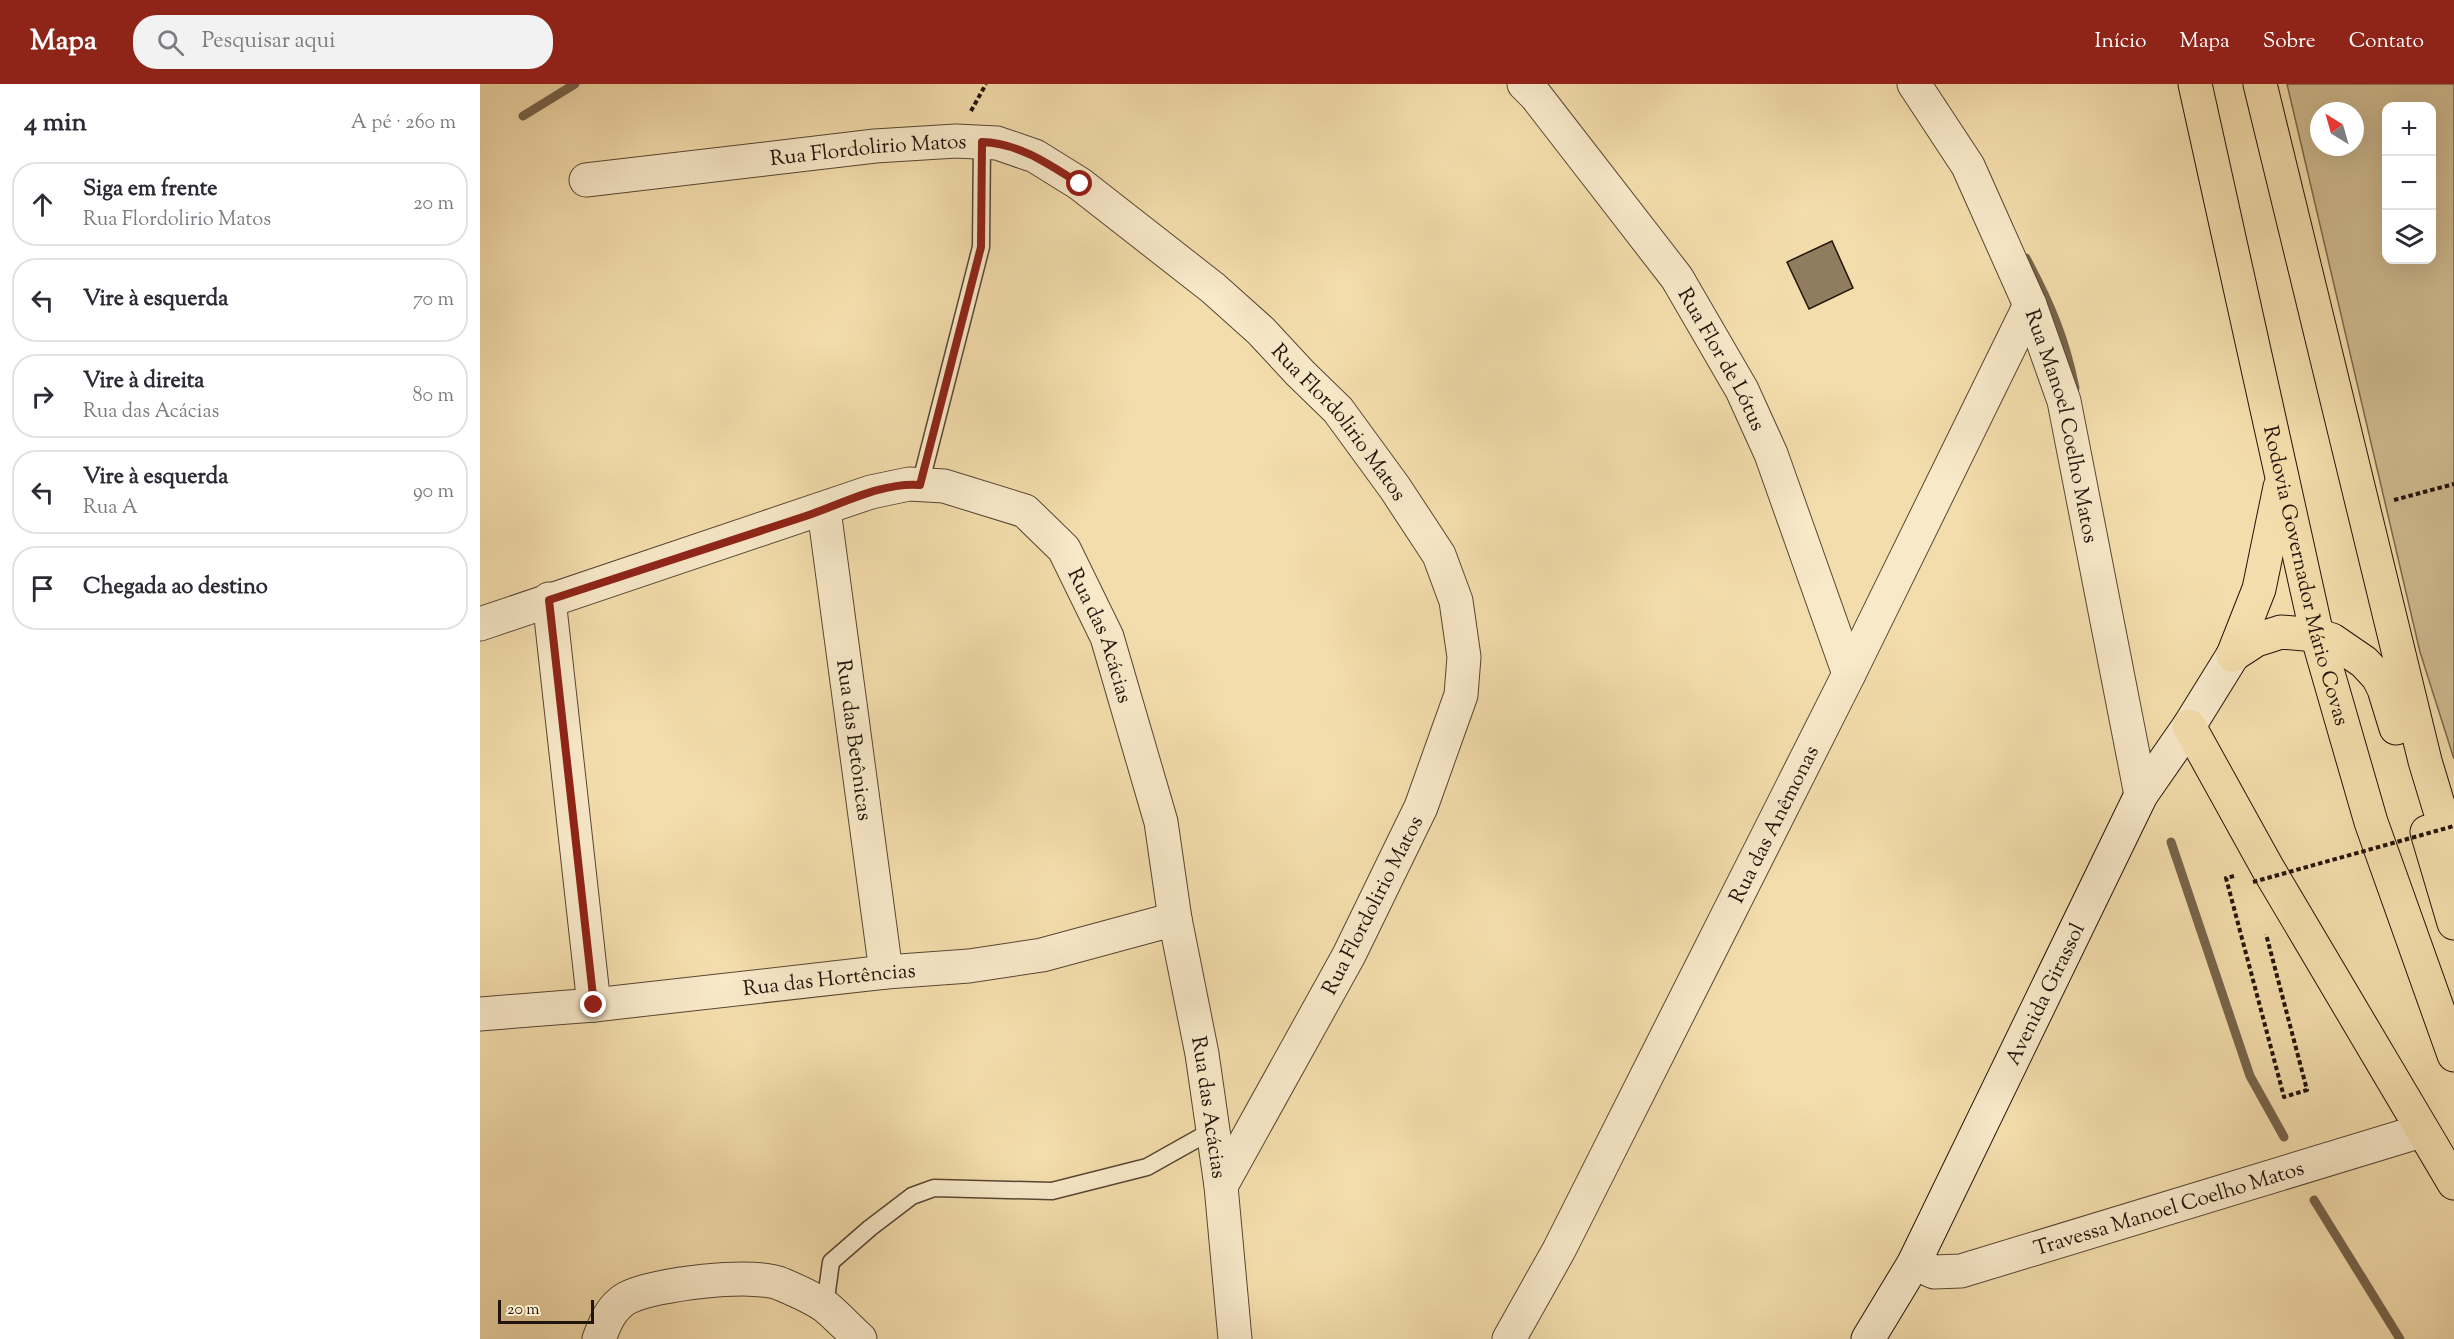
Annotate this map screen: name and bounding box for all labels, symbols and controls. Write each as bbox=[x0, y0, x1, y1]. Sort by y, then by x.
search box bbox=[133, 15, 553, 69]
text: Mapa bbox=[30, 22, 97, 62]
icon: search bbox=[154, 26, 187, 59]
text: Pesquisar aqui bbox=[202, 26, 335, 58]
text: Início bbox=[2095, 27, 2147, 57]
text: Mapa bbox=[2180, 27, 2230, 57]
text: Sobre bbox=[2263, 27, 2316, 57]
text: Contato bbox=[2349, 27, 2424, 57]
north arrow bbox=[2310, 102, 2364, 156]
map controls bbox=[2382, 102, 2436, 264]
button: + bbox=[2382, 102, 2436, 156]
text: 4 min bbox=[24, 105, 87, 142]
text: A pé · 260 m bbox=[351, 109, 456, 138]
street label: Rua Flordolirio Matos bbox=[768, 128, 967, 175]
button: − bbox=[2382, 156, 2436, 210]
route start bbox=[1066, 170, 1092, 196]
text: Siga em frente bbox=[83, 174, 218, 206]
icon: ahead bbox=[26, 188, 59, 221]
text: 20 m bbox=[413, 190, 454, 219]
text: Rua Flordolirio Matos bbox=[83, 206, 271, 235]
button: layers bbox=[2382, 210, 2436, 264]
street label: Rua Flor de Lótus bbox=[1669, 283, 1772, 436]
icon: left bbox=[26, 284, 59, 317]
text: Vire à esquerda bbox=[83, 284, 228, 316]
text: 70 m bbox=[413, 286, 454, 315]
street label: Rua Manoel Coelho Matos bbox=[2016, 306, 2104, 546]
street label: Rua Flordolirio Matos bbox=[1263, 338, 1413, 508]
text: Vire à direita bbox=[83, 366, 205, 398]
icon: right bbox=[26, 380, 59, 413]
text: 80 m bbox=[413, 382, 454, 411]
text: Rua das Acácias bbox=[83, 398, 219, 427]
street label: Rodovia Governador Mário Covas bbox=[2254, 423, 2355, 730]
text: Vire à esquerda bbox=[83, 462, 228, 494]
icon: left bbox=[26, 476, 59, 509]
text: 90 m bbox=[413, 478, 454, 507]
text: Rua A bbox=[83, 494, 138, 523]
street label: Rua das Acácias bbox=[1059, 564, 1139, 707]
icon: arrive bbox=[26, 572, 59, 605]
text: Chegada ao destino bbox=[83, 572, 268, 604]
street label: Rua das Betônicas bbox=[827, 658, 879, 823]
street label: Rua das Anêmonas bbox=[1723, 741, 1828, 909]
street label: Rua Flordolirio Matos bbox=[1316, 811, 1432, 1001]
street label: Avenida Girassol bbox=[1999, 918, 2094, 1071]
street label: Rua das Hortências bbox=[741, 957, 917, 1005]
route end bbox=[580, 991, 606, 1017]
street label: Rua das Acácias bbox=[1182, 1034, 1233, 1181]
street label: Travessa Manoel Coelho Matos bbox=[2030, 1154, 2308, 1265]
scale bar bbox=[498, 1297, 594, 1324]
text: 20 m bbox=[507, 1299, 540, 1322]

